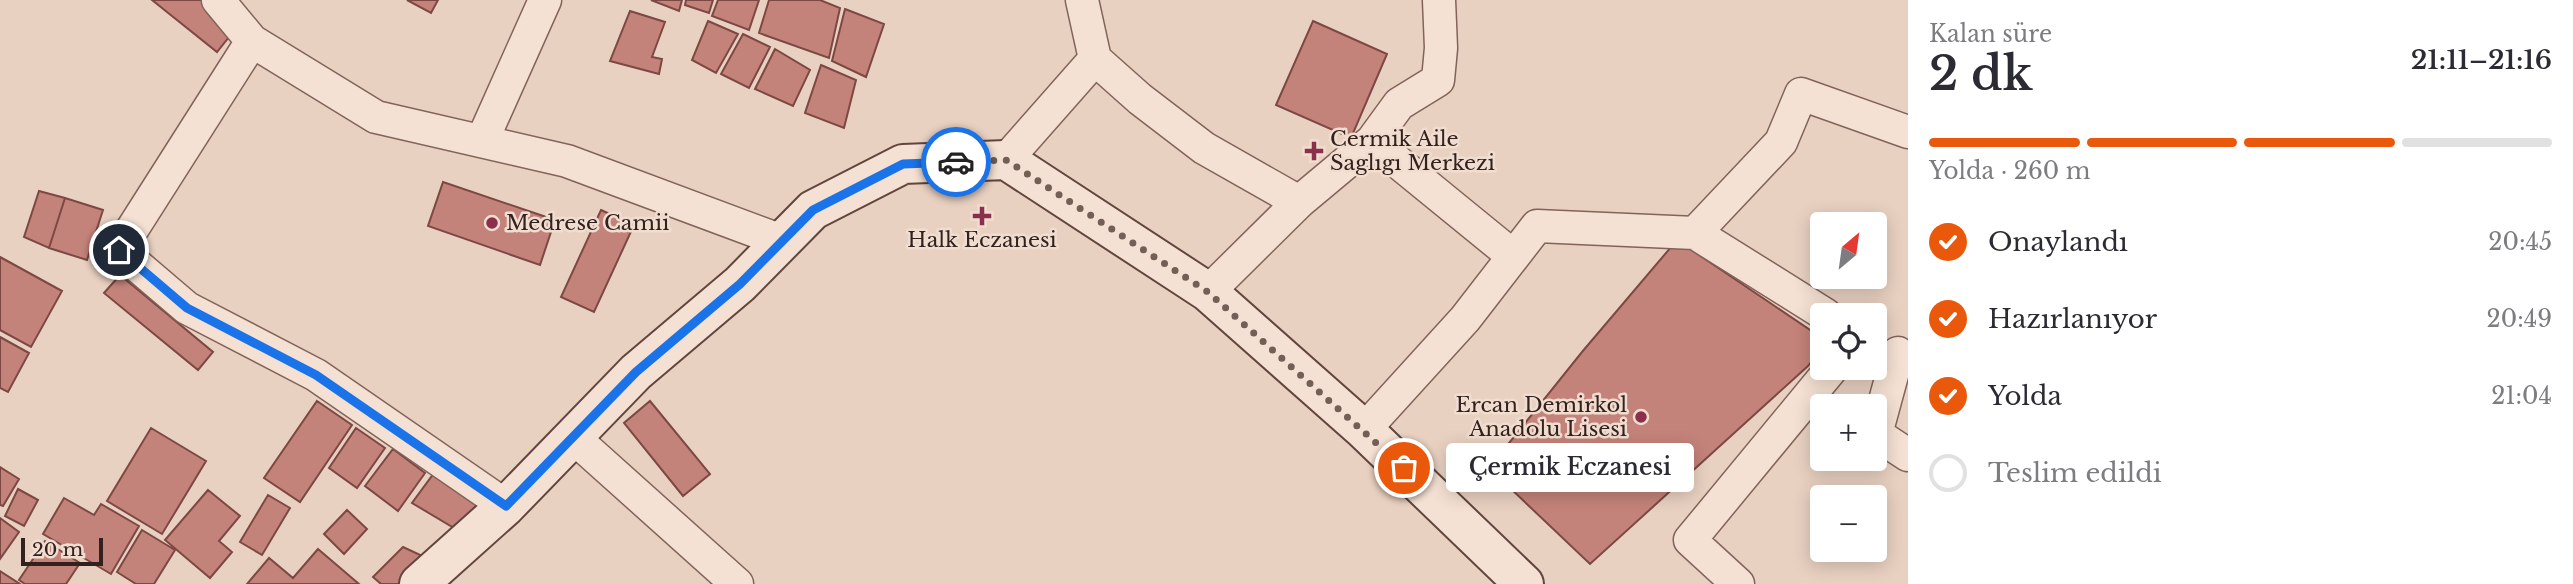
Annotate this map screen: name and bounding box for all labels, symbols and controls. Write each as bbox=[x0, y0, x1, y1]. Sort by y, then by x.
text: Kalan süre bbox=[1929, 20, 2052, 48]
text: 21:11–21:16 bbox=[2411, 44, 2552, 76]
text: 2 dk bbox=[1929, 45, 2033, 102]
place label: Cermik Aile Saglıgı Merkezi bbox=[1330, 126, 1495, 176]
courier bbox=[921, 127, 991, 197]
marker: Cermik Aile Saglıgı Merkezi bbox=[1304, 141, 1324, 161]
icon: car bbox=[937, 143, 975, 181]
text: Yolda · 260 m bbox=[1929, 157, 2090, 185]
marker: Halk Eczanesi bbox=[974, 208, 990, 224]
place label: Medrese Camii bbox=[506, 210, 669, 236]
north arrow bbox=[1810, 212, 1886, 289]
map controls bbox=[1810, 212, 1887, 562]
marker: Medrese Camii bbox=[484, 215, 500, 231]
pin bbox=[89, 220, 149, 280]
icon: check bbox=[1929, 223, 1967, 261]
text: Onaylandı bbox=[1988, 226, 2128, 258]
place label: Halk Eczanesi bbox=[907, 227, 1057, 253]
text: 20:45 bbox=[2488, 228, 2552, 256]
icon: home bbox=[100, 231, 138, 269]
icon: check bbox=[1929, 300, 1967, 338]
button: locate bbox=[1810, 303, 1887, 380]
text: Hazırlanıyor bbox=[1988, 303, 2157, 335]
text: 20:49 bbox=[2487, 305, 2552, 333]
icon: check bbox=[1929, 377, 1967, 415]
text: Yolda bbox=[1988, 380, 2062, 412]
text: 21:04 bbox=[2491, 382, 2552, 410]
place label: Ercan Demirkol Anadolu Lisesi bbox=[1456, 392, 1627, 442]
button: + bbox=[1810, 394, 1887, 471]
marker: Ercan Demirkol Anadolu Lisesi bbox=[1633, 409, 1649, 425]
pin bbox=[1374, 438, 1434, 498]
callout: Çermik Eczanesi bbox=[1446, 444, 1694, 492]
icon: bag bbox=[1385, 449, 1423, 487]
text: Çermik Eczanesi bbox=[1469, 453, 1671, 481]
text: Teslim edildi bbox=[1988, 457, 2162, 489]
button: − bbox=[1810, 485, 1887, 562]
scale bar bbox=[21, 535, 103, 567]
text: 20 m bbox=[32, 538, 83, 561]

